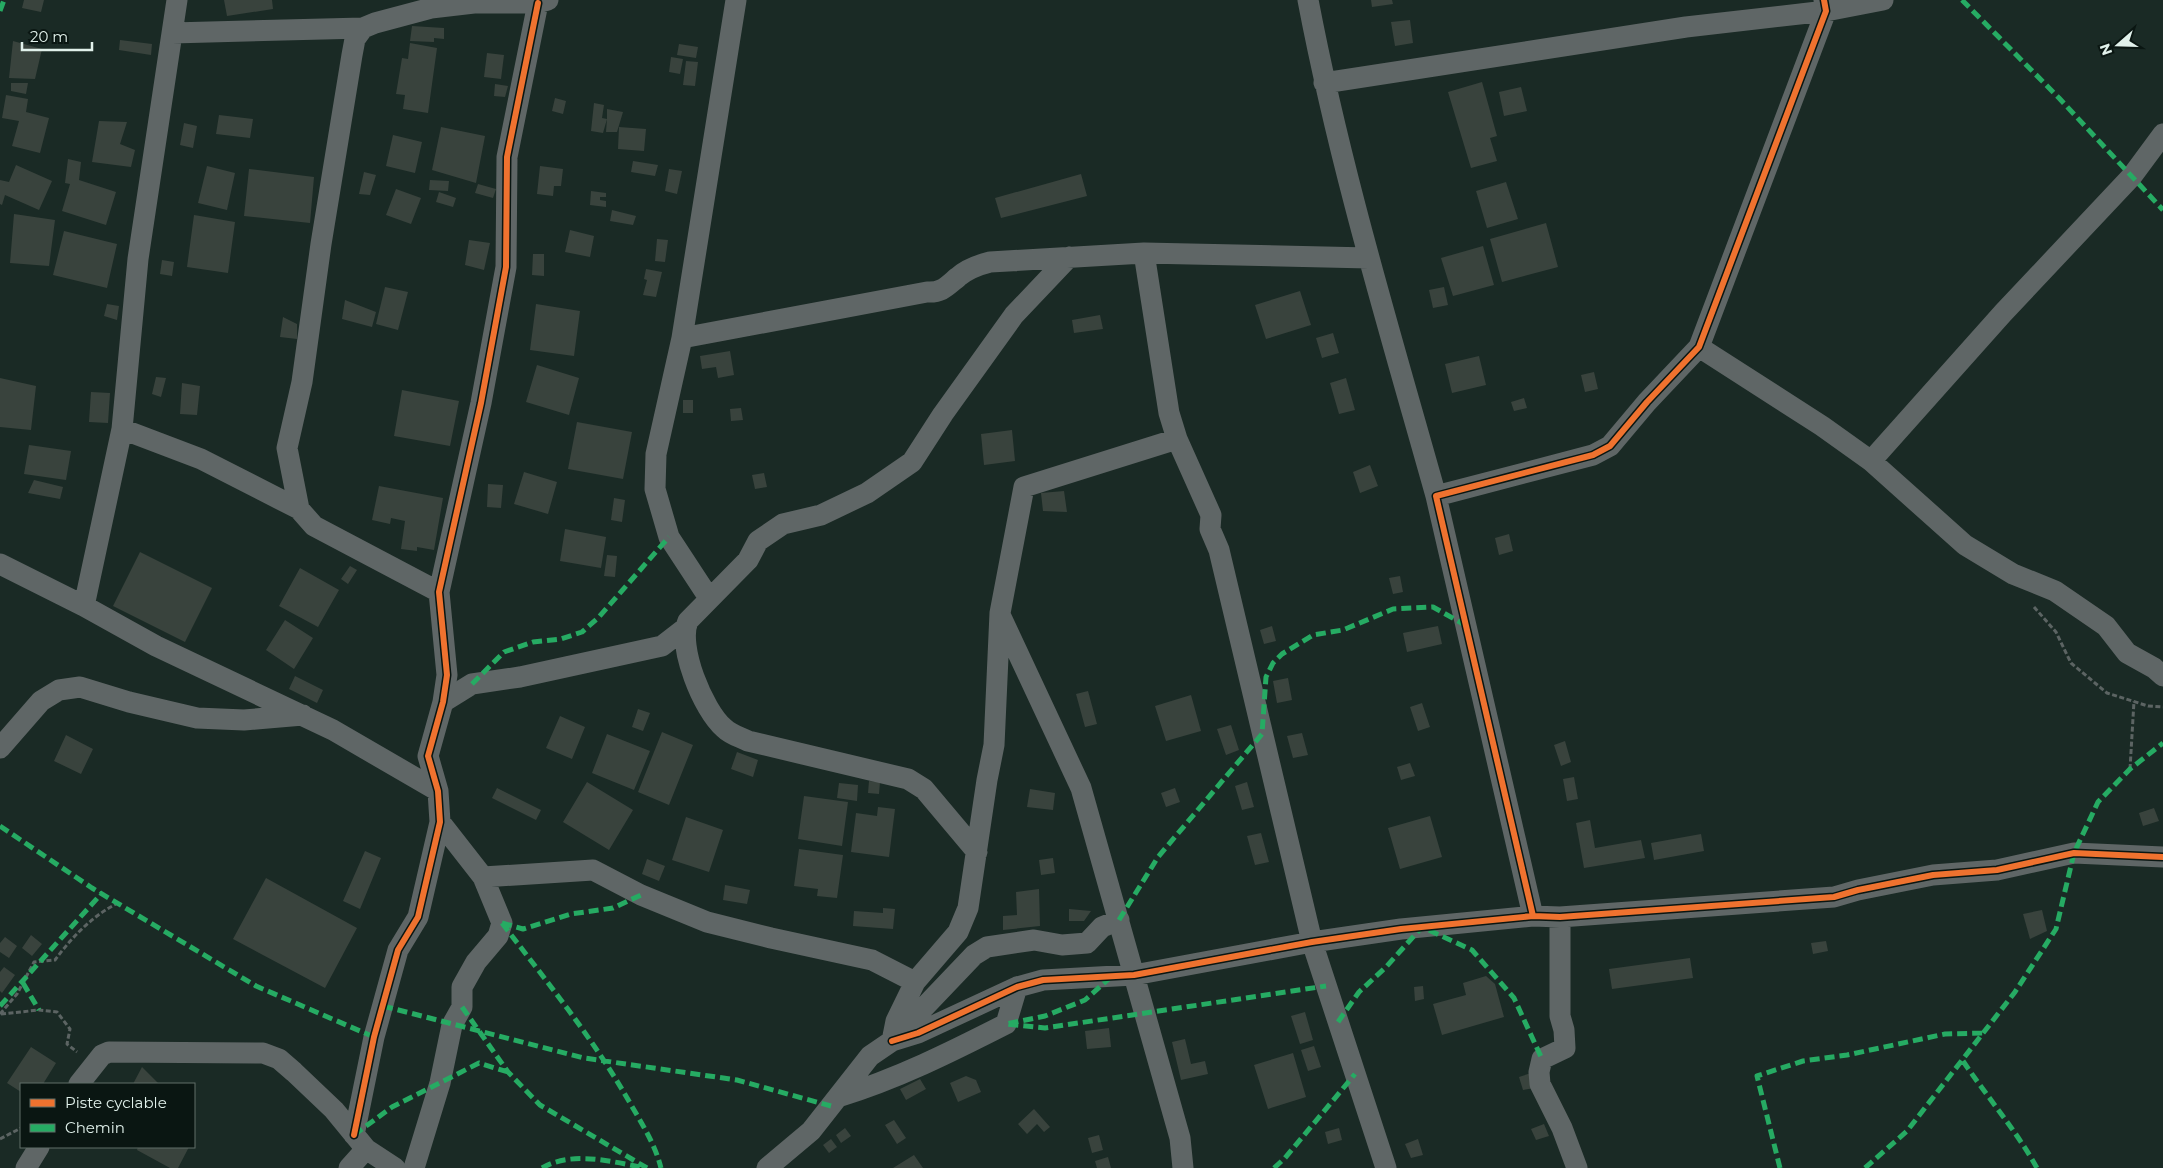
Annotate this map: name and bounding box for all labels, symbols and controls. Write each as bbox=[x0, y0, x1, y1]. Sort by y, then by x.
scale bar bbox=[22, 20, 92, 52]
north arrow bbox=[2093, 20, 2143, 70]
text: 20 m bbox=[30, 27, 68, 46]
text: N bbox=[2095, 41, 2116, 58]
legend bbox=[20, 1083, 195, 1148]
text: Piste cyclable bbox=[65, 1093, 167, 1112]
text: Chemin bbox=[65, 1118, 125, 1137]

